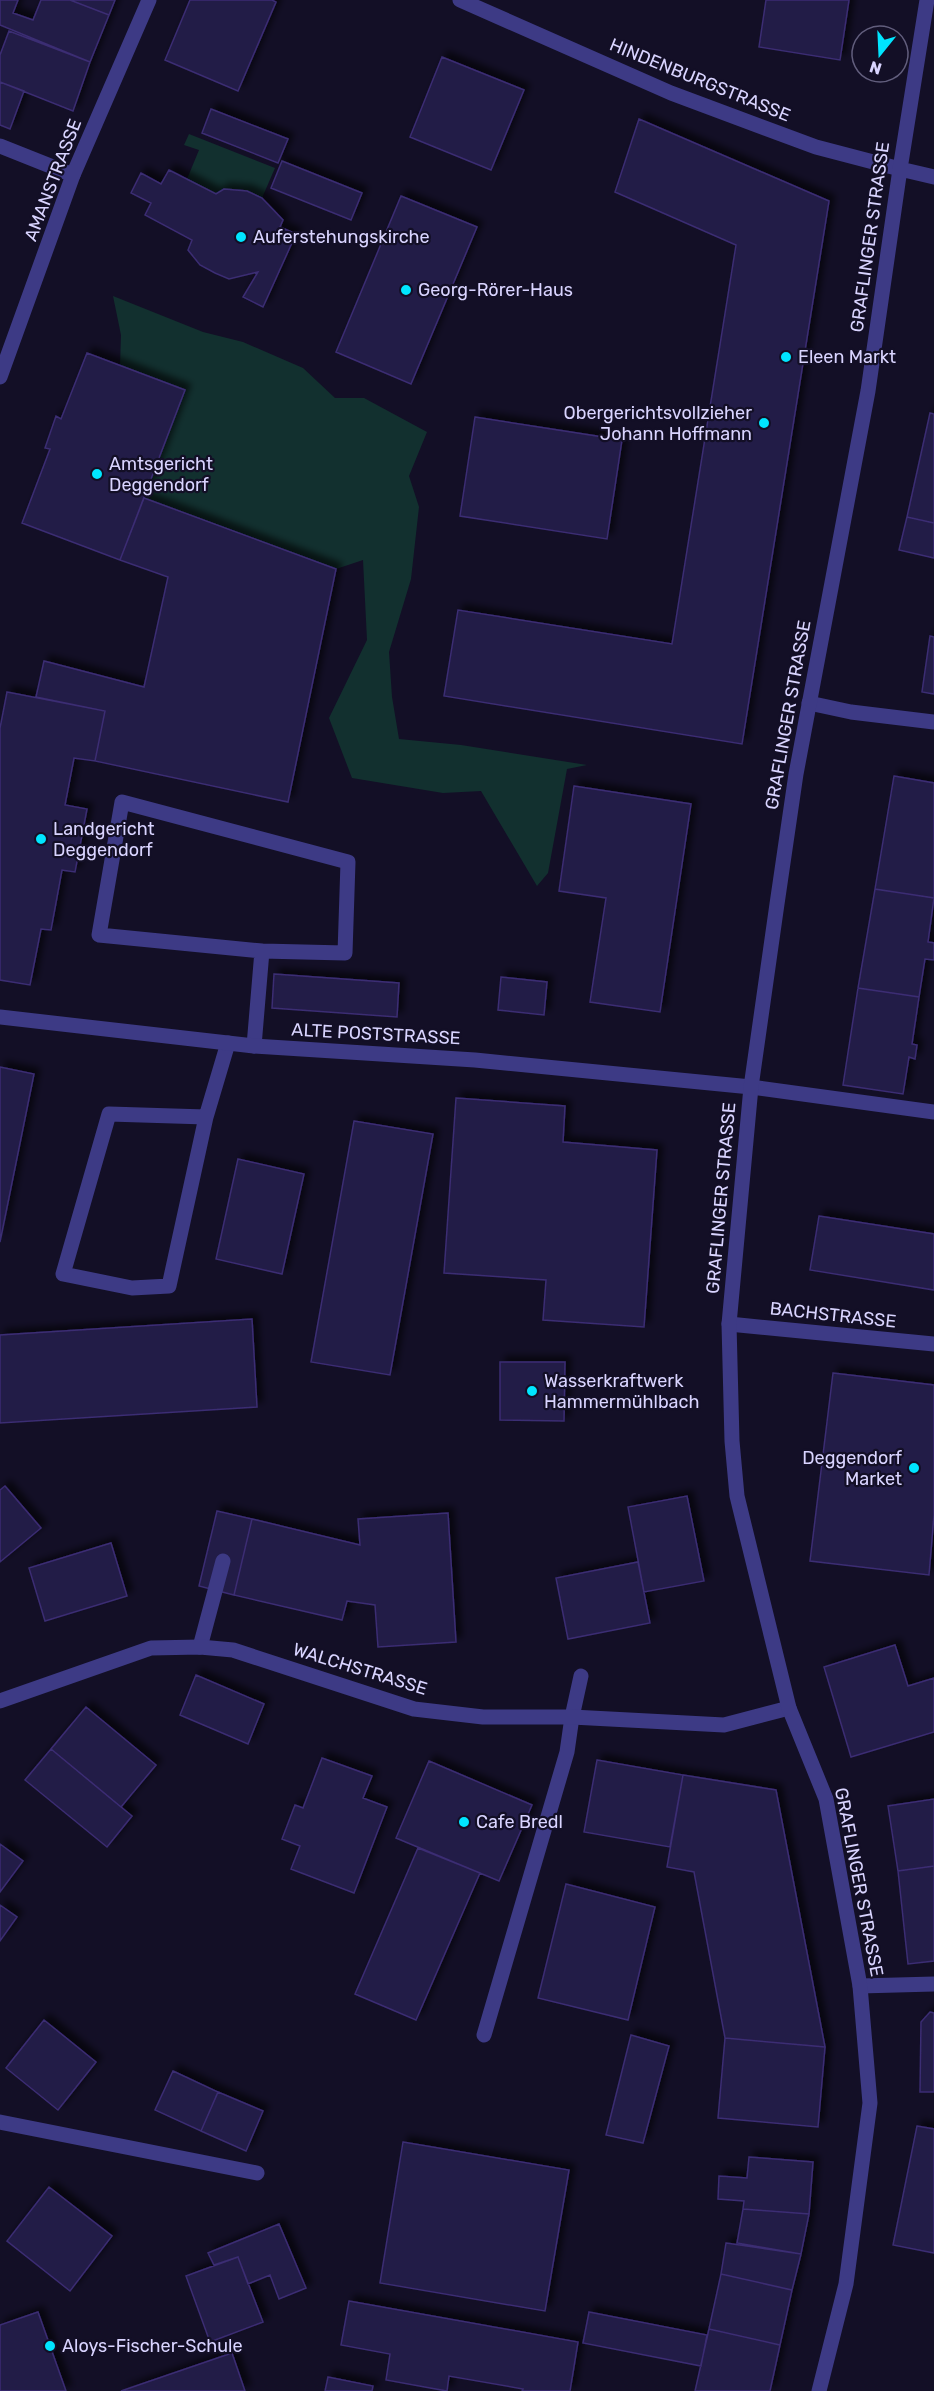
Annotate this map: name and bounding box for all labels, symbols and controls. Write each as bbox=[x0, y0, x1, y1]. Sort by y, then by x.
north arrow bbox=[850, 24, 910, 84]
street label: HINDENBURGSTRASSE bbox=[606, 34, 794, 126]
text: N bbox=[867, 57, 884, 79]
street label: AMANSTRASSE bbox=[20, 116, 86, 244]
street label: GRAFLINGER STRASSE bbox=[846, 140, 894, 334]
place label: Auferstehungskirche bbox=[253, 226, 430, 248]
marker: Auferstehungskirche bbox=[234, 230, 248, 244]
place label: Georg-Rörer-Haus bbox=[418, 279, 573, 301]
marker: Georg-Rörer-Haus bbox=[399, 283, 413, 297]
place label: Eleen Markt bbox=[798, 346, 896, 368]
marker: Eleen Markt bbox=[779, 350, 793, 364]
place label: Obergerichtsvollzieher Johann Hoffmann bbox=[563, 402, 752, 445]
marker: Obergerichtsvollzieher Johann Hoffmann bbox=[757, 416, 771, 430]
place label: Amtsgericht Deggendorf bbox=[109, 453, 213, 496]
marker: Amtsgericht Deggendorf bbox=[90, 467, 104, 481]
street label: GRAFLINGER STRASSE bbox=[760, 619, 816, 811]
place label: Landgericht Deggendorf bbox=[53, 818, 155, 861]
marker: Landgericht Deggendorf bbox=[34, 832, 48, 846]
street label: ALTE POSTSTRASSE bbox=[291, 1019, 461, 1049]
street label: GRAFLINGER STRASSE bbox=[702, 1101, 740, 1295]
street label: BACHSTRASSE bbox=[769, 1297, 897, 1333]
place label: Wasserkraftwerk Hammermühlbach bbox=[544, 1370, 699, 1413]
marker: Wasserkraftwerk Hammermühlbach bbox=[525, 1384, 539, 1398]
place label: Deggendorf Market bbox=[802, 1447, 902, 1490]
marker: Deggendorf Market bbox=[907, 1461, 921, 1475]
street label: WALCHSTRASSE bbox=[290, 1638, 430, 1700]
street label: GRAFLINGER STRASSE bbox=[830, 1786, 888, 1978]
place label: Cafe Bredl bbox=[476, 1811, 563, 1833]
marker: Cafe Bredl bbox=[457, 1815, 471, 1829]
place label: Aloys-Fischer-Schule bbox=[62, 2335, 243, 2357]
marker: Aloys-Fischer-Schule bbox=[43, 2339, 57, 2353]

